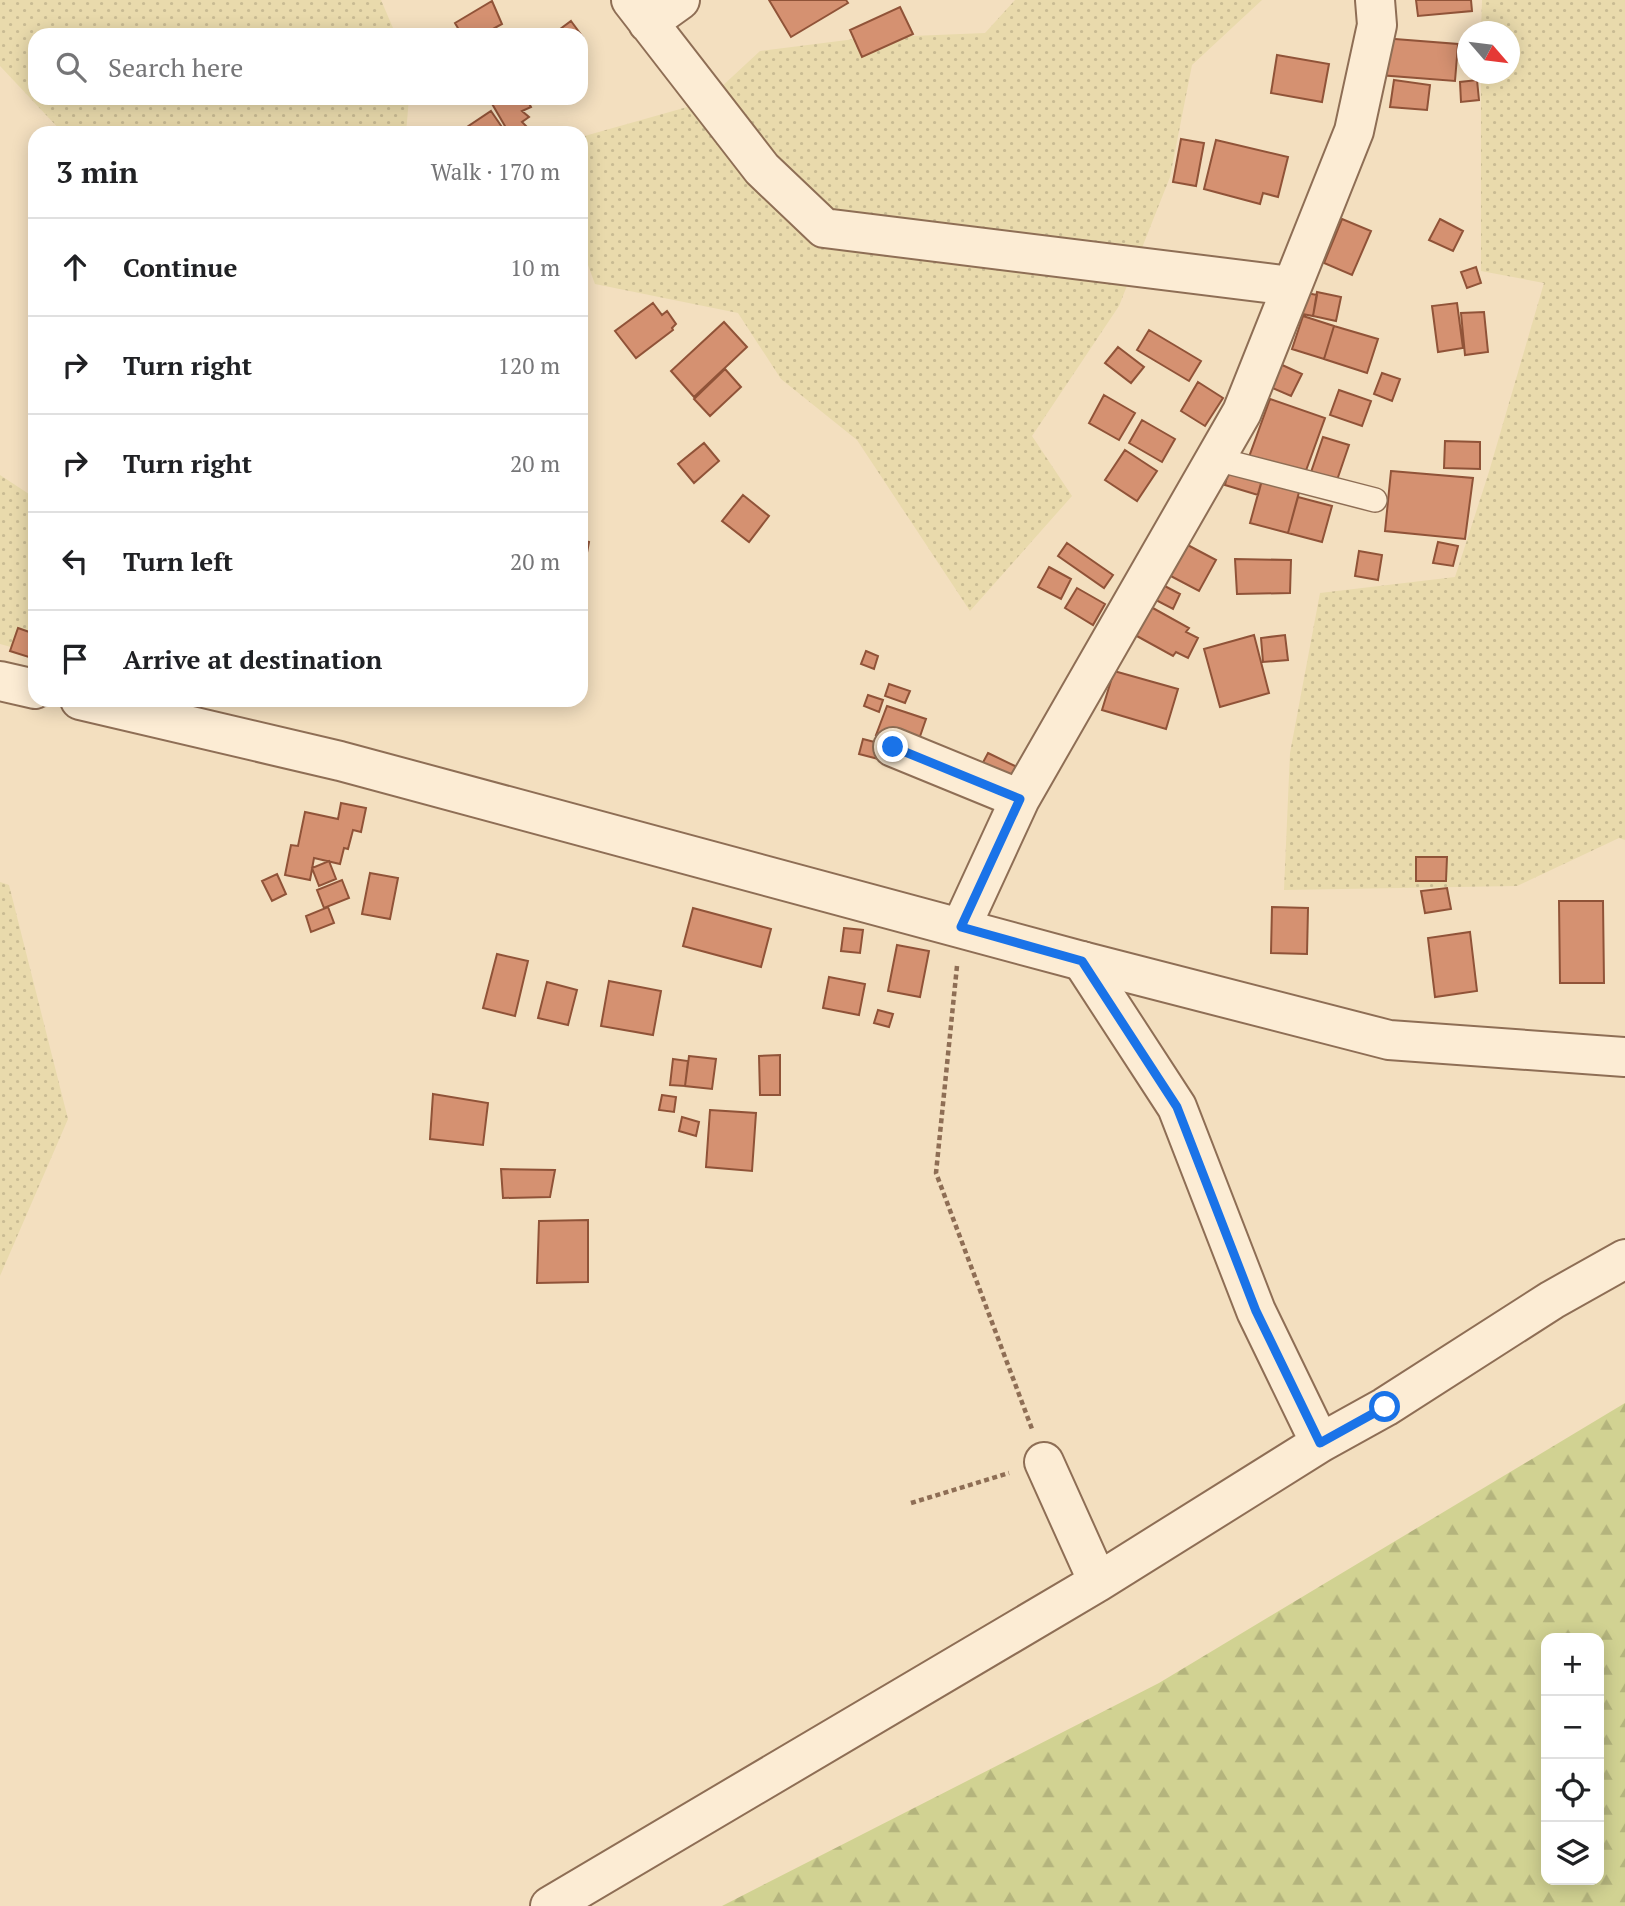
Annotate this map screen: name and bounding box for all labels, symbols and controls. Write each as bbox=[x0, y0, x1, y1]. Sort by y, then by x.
north arrow bbox=[1457, 21, 1520, 84]
search box bbox=[28, 28, 588, 105]
icon: search bbox=[52, 48, 90, 86]
text: Search here bbox=[108, 50, 243, 84]
text: 3 min bbox=[56, 152, 138, 192]
text: Walk · 170 m bbox=[431, 156, 560, 187]
icon: ahead bbox=[56, 248, 94, 286]
text: Continue bbox=[123, 250, 237, 284]
text: 10 m bbox=[510, 252, 560, 283]
icon: right bbox=[56, 346, 94, 384]
text: Turn right bbox=[123, 348, 252, 382]
text: 120 m bbox=[498, 350, 560, 381]
icon: right bbox=[56, 444, 94, 482]
text: Turn right bbox=[123, 446, 252, 480]
text: 20 m bbox=[510, 448, 560, 479]
icon: left bbox=[56, 542, 94, 580]
text: Turn left bbox=[123, 544, 233, 578]
text: 20 m bbox=[510, 546, 560, 577]
icon: arrive bbox=[56, 640, 94, 678]
text: Arrive at destination bbox=[123, 642, 382, 676]
route end bbox=[877, 731, 908, 762]
route start bbox=[1369, 1391, 1400, 1422]
map controls bbox=[1541, 1633, 1604, 1885]
button: + bbox=[1541, 1633, 1604, 1696]
button: − bbox=[1541, 1696, 1604, 1759]
button: locate bbox=[1541, 1759, 1604, 1822]
button: layers bbox=[1541, 1822, 1604, 1885]

